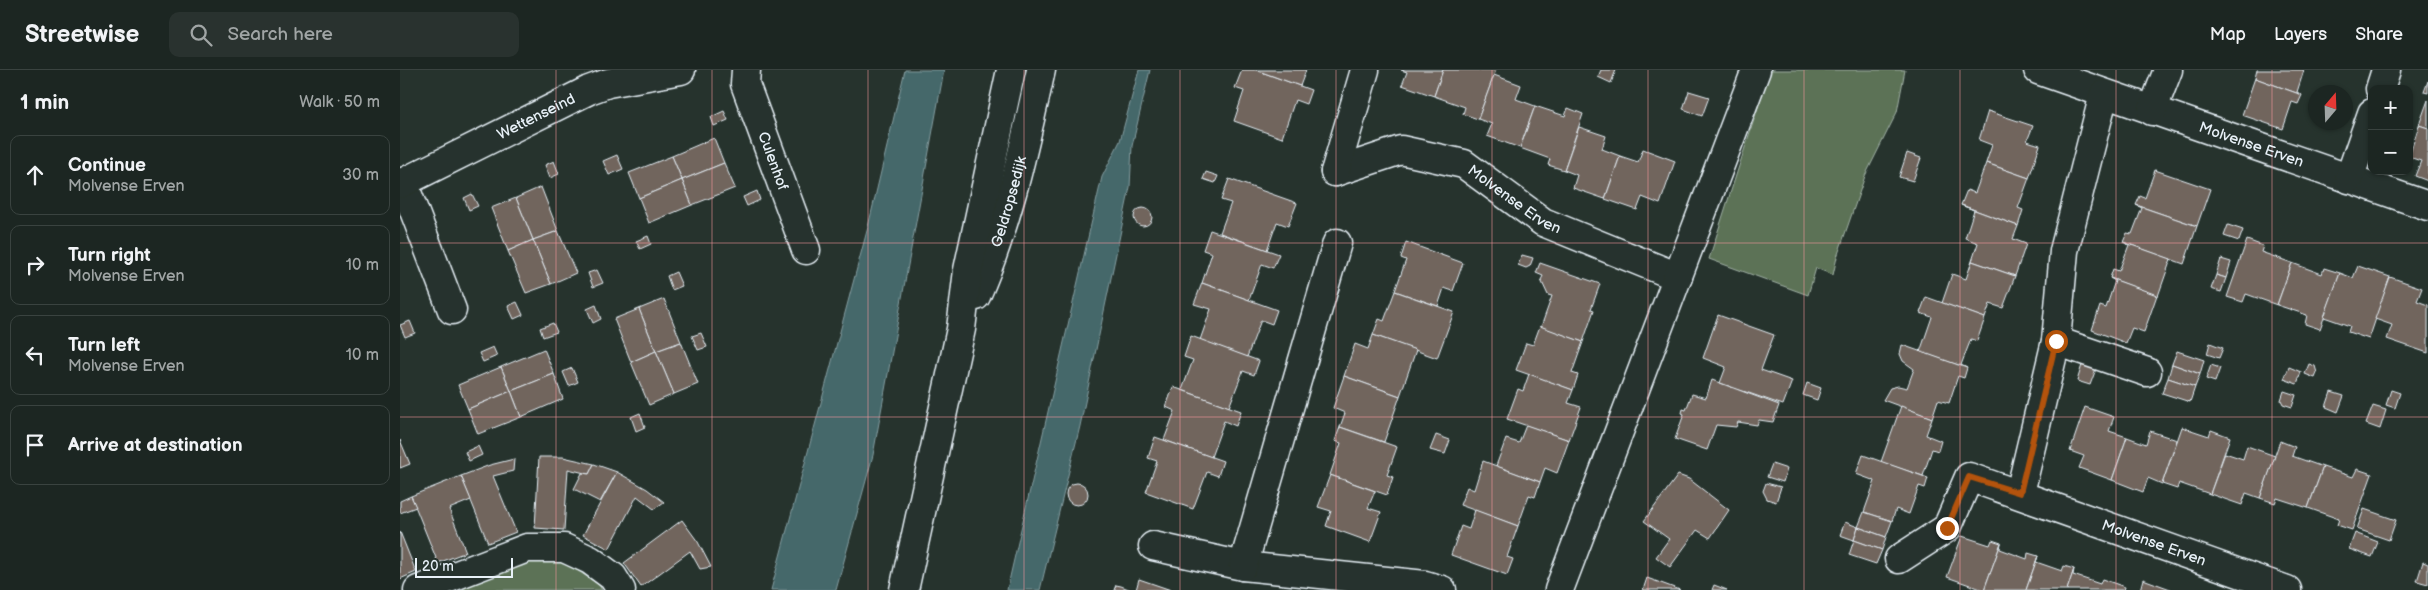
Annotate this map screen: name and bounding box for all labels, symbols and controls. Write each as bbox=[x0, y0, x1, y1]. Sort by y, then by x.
search box bbox=[169, 12, 519, 57]
text: Streetwise bbox=[25, 20, 139, 49]
icon: search bbox=[187, 21, 215, 49]
text: Search here bbox=[227, 23, 333, 46]
text: Map bbox=[2210, 24, 2246, 45]
text: Layers bbox=[2274, 24, 2327, 45]
text: Share bbox=[2355, 24, 2403, 45]
north arrow bbox=[2308, 85, 2353, 130]
map controls bbox=[2368, 85, 2413, 175]
button: + bbox=[2368, 85, 2413, 130]
street label: Wettenseind bbox=[494, 89, 579, 144]
text: 1 min bbox=[20, 90, 69, 115]
text: Walk · 50 m bbox=[299, 93, 380, 112]
street label: Molvense Erven bbox=[2196, 118, 2306, 172]
street label: Culenhof bbox=[753, 129, 792, 193]
button: − bbox=[2368, 130, 2413, 175]
text: Continue bbox=[68, 154, 146, 177]
street label: Geldropsedijk bbox=[987, 154, 1031, 250]
icon: ahead bbox=[21, 161, 49, 189]
street label: Molvense Erven bbox=[1464, 161, 1564, 238]
text: 30 m bbox=[342, 166, 379, 185]
text: Molvense Erven bbox=[68, 177, 185, 196]
text: Turn right bbox=[68, 244, 151, 267]
icon: right bbox=[21, 251, 49, 279]
text: 10 m bbox=[346, 256, 379, 275]
text: Molvense Erven bbox=[68, 267, 185, 286]
route start bbox=[2045, 330, 2068, 353]
text: Turn left bbox=[68, 334, 140, 357]
icon: left bbox=[21, 341, 49, 369]
text: 10 m bbox=[346, 346, 379, 365]
text: Molvense Erven bbox=[68, 357, 185, 376]
icon: arrive bbox=[21, 431, 49, 459]
text: Arrive at destination bbox=[68, 434, 243, 457]
street label: Molvense Erven bbox=[2099, 516, 2209, 570]
route end bbox=[1936, 517, 1959, 540]
scale bar bbox=[415, 555, 512, 578]
text: 20 m bbox=[422, 558, 454, 575]

